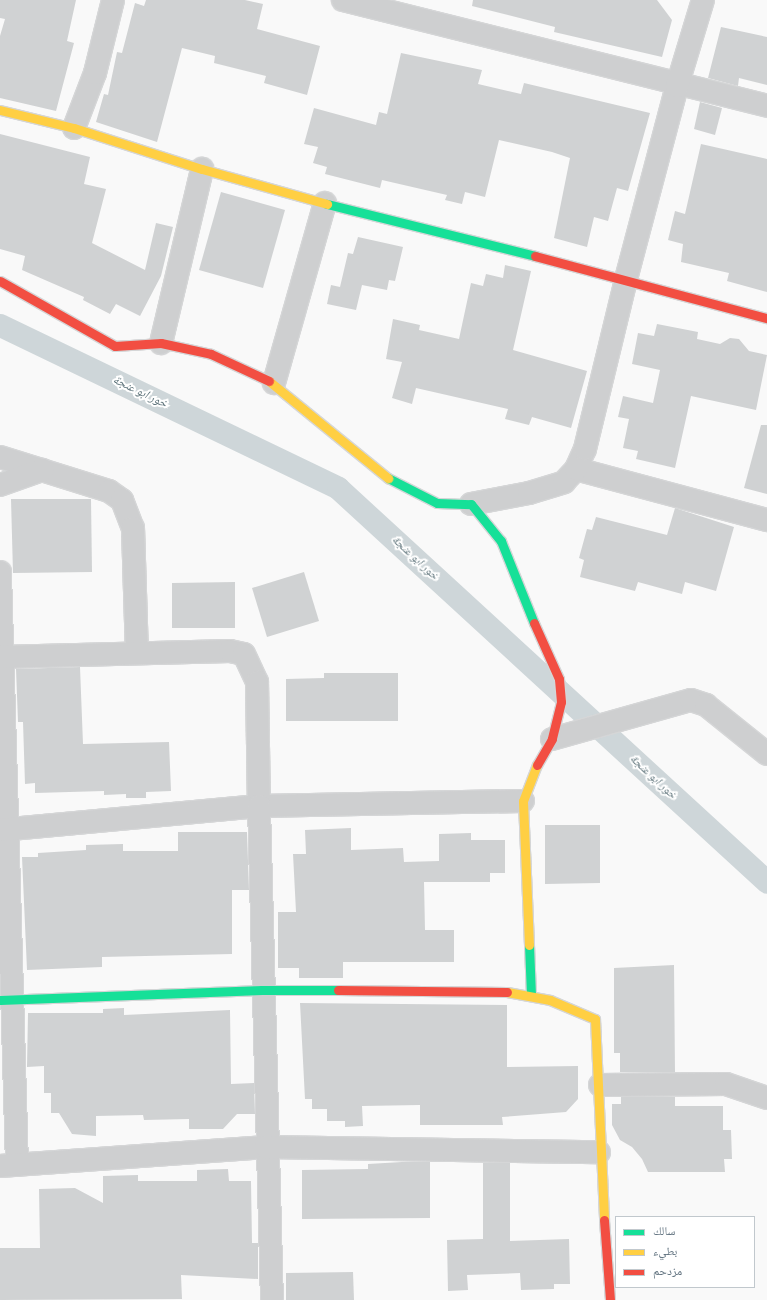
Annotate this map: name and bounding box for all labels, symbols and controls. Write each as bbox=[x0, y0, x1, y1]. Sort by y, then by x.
water label: خور ابو عنجة bbox=[111, 373, 169, 411]
water label: خور ابو عنجة bbox=[389, 533, 441, 583]
water label: خور ابو عنجة bbox=[627, 752, 679, 802]
legend bbox=[615, 1216, 755, 1288]
text: سالك bbox=[653, 1224, 675, 1238]
text: بطيء bbox=[653, 1244, 677, 1258]
text: مزدحم bbox=[653, 1264, 682, 1278]

